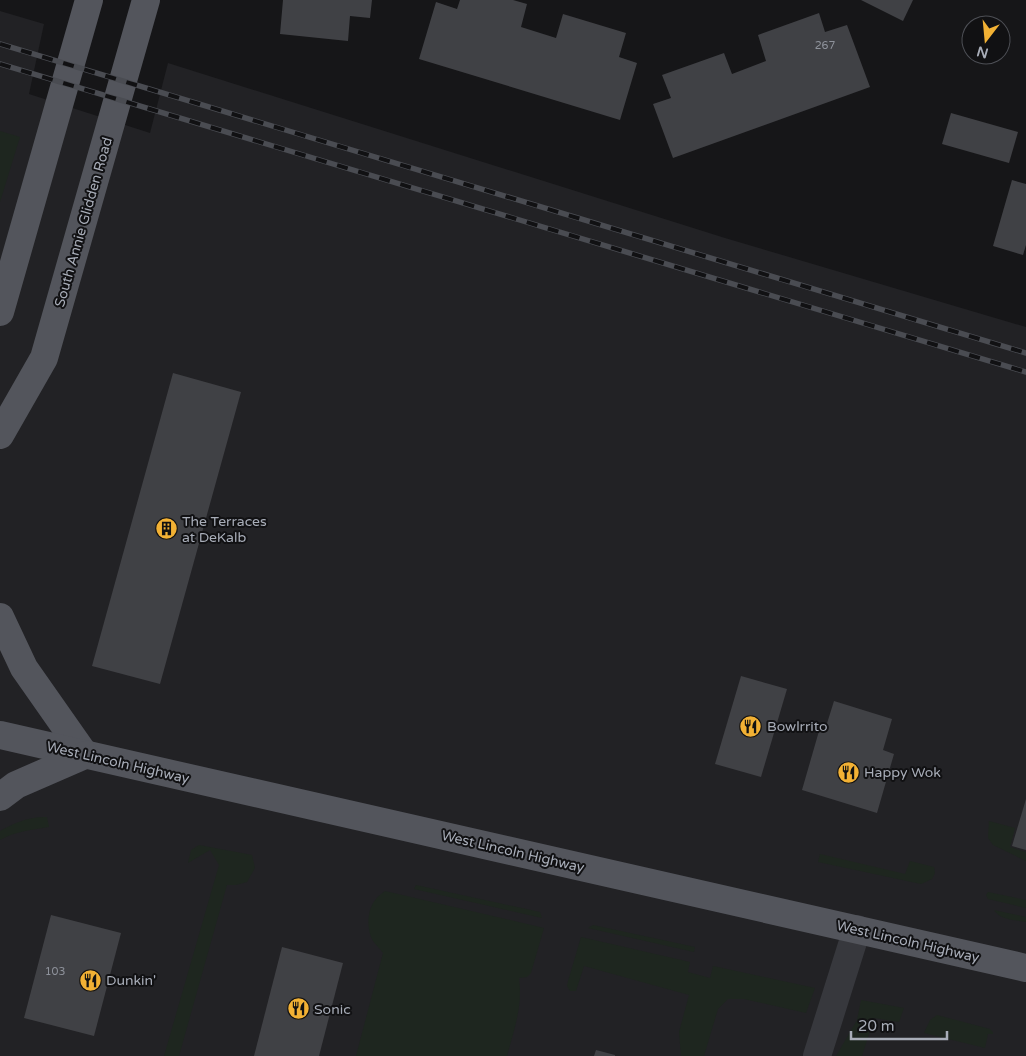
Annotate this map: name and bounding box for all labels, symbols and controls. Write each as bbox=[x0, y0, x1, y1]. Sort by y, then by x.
north arrow bbox=[961, 15, 1011, 65]
house number: 267 bbox=[815, 39, 835, 52]
text: N bbox=[975, 42, 990, 62]
street label: South Annie Glidden Road bbox=[51, 135, 116, 309]
place label: The Terraces at DeKalb bbox=[182, 513, 267, 546]
building icon: The Terraces at DeKalb bbox=[154, 517, 178, 541]
restaurant icon: Bowlrrito bbox=[739, 714, 763, 738]
place label: Bowlrrito bbox=[767, 718, 828, 735]
street label: West Lincoln Highway bbox=[45, 738, 191, 787]
restaurant icon: Happy Wok bbox=[836, 760, 860, 784]
place label: Happy Wok bbox=[864, 764, 941, 781]
street label: West Lincoln Highway bbox=[440, 827, 586, 876]
street label: West Lincoln Highway bbox=[835, 917, 981, 966]
house number: 103 bbox=[45, 965, 65, 978]
restaurant icon: Dunkin' bbox=[78, 968, 102, 992]
place label: Dunkin' bbox=[106, 972, 156, 989]
restaurant icon: Sonic bbox=[286, 997, 310, 1021]
place label: Sonic bbox=[314, 1001, 351, 1018]
scale bar bbox=[851, 1008, 947, 1040]
text: 20 m bbox=[858, 1017, 895, 1035]

